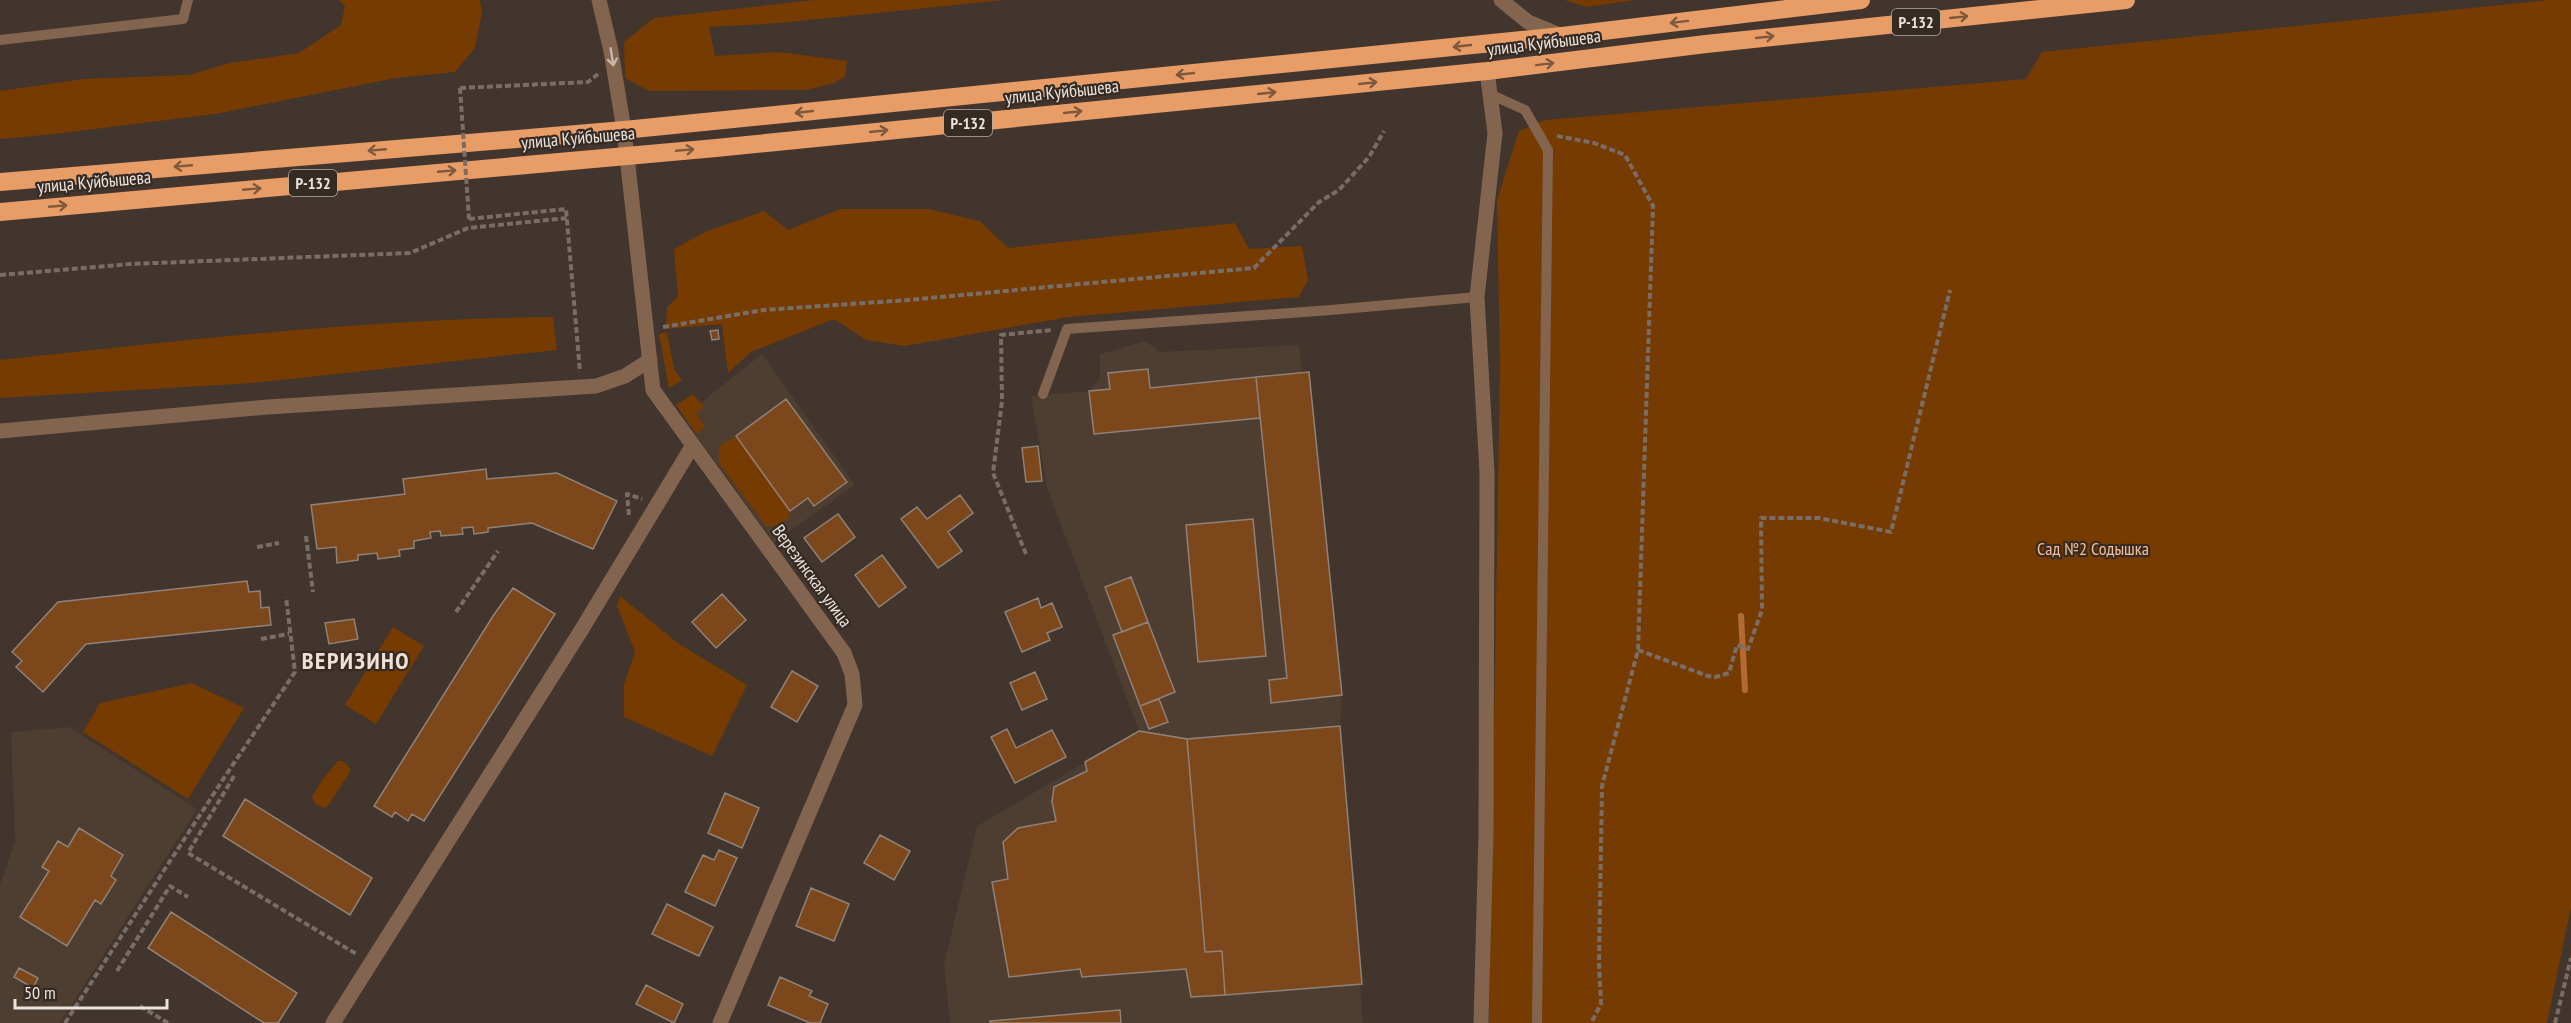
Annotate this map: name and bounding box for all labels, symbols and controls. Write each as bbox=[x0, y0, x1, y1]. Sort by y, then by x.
road number: Р-132 bbox=[1892, 9, 1940, 35]
one-way arrow bbox=[1948, 11, 1968, 22]
one-way arrow bbox=[1670, 16, 1690, 27]
street label: улица Куйбышева bbox=[1486, 24, 1602, 61]
one-way arrow bbox=[1754, 32, 1774, 43]
one-way arrow bbox=[1453, 41, 1473, 52]
one-way arrow bbox=[606, 47, 617, 66]
one-way arrow bbox=[1535, 58, 1555, 69]
one-way arrow bbox=[1175, 69, 1195, 80]
street label: улица Куйбышева bbox=[1004, 74, 1120, 109]
one-way arrow bbox=[1357, 77, 1377, 88]
one-way arrow bbox=[1257, 87, 1277, 98]
one-way arrow bbox=[1063, 106, 1083, 117]
one-way arrow bbox=[794, 107, 814, 118]
road number: Р-132 bbox=[944, 110, 992, 136]
street label: улица Куйбышева bbox=[520, 121, 636, 154]
one-way arrow bbox=[869, 125, 889, 136]
one-way arrow bbox=[675, 144, 695, 155]
one-way arrow bbox=[367, 145, 387, 156]
one-way arrow bbox=[173, 161, 193, 172]
street label: улица Куйбышева bbox=[36, 165, 152, 198]
one-way arrow bbox=[436, 165, 456, 176]
road number: Р-132 bbox=[289, 170, 337, 196]
one-way arrow bbox=[242, 183, 262, 194]
one-way arrow bbox=[48, 200, 68, 211]
street label: Верезинская улица bbox=[767, 520, 857, 632]
park label: Сад №2 Содышка bbox=[2037, 537, 2149, 560]
district label: ВЕРИЗИНО bbox=[302, 645, 410, 676]
scale bar bbox=[15, 972, 166, 1010]
text: 50 m bbox=[24, 981, 56, 1004]

